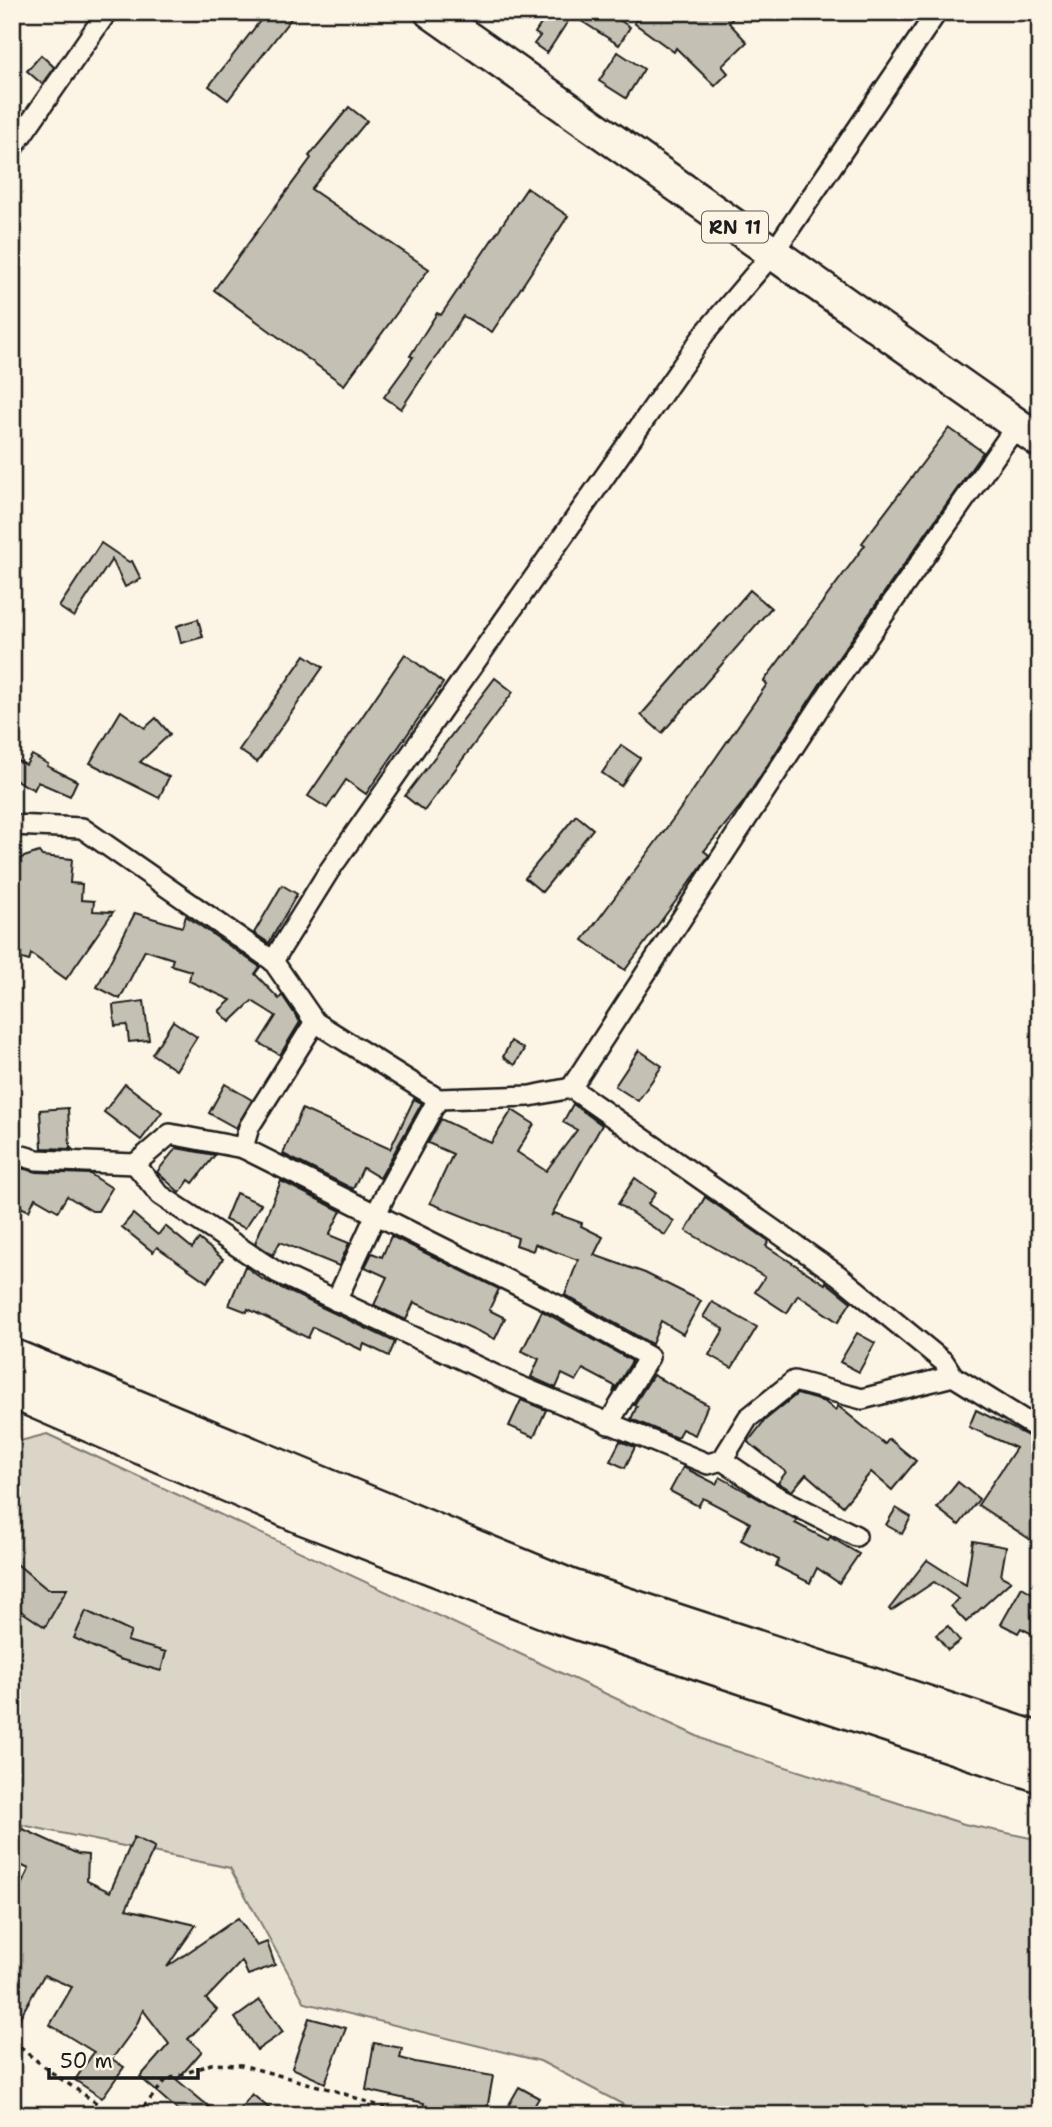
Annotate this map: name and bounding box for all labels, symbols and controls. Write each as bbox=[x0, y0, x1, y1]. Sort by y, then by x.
road number: RN 11 bbox=[702, 212, 768, 243]
scale bar bbox=[49, 2036, 198, 2080]
text: 50 m bbox=[60, 2047, 113, 2075]

